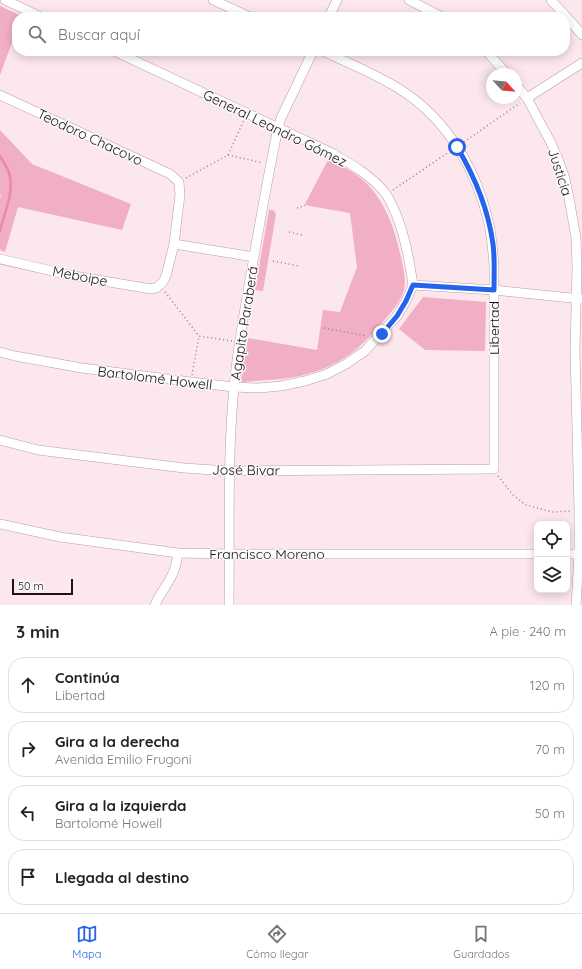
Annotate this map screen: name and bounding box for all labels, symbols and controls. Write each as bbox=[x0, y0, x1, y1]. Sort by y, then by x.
search box bbox=[12, 12, 570, 56]
icon: search bbox=[26, 23, 48, 45]
text: Buscar aquí bbox=[58, 25, 140, 44]
north arrow bbox=[486, 68, 522, 104]
street label: General Leandro Gómez bbox=[200, 85, 350, 171]
street label: Teodoro Chacovo bbox=[34, 105, 146, 169]
route start bbox=[448, 138, 466, 156]
street label: Justicia bbox=[544, 146, 576, 198]
street label: Meboipe bbox=[51, 262, 109, 290]
street label: Agapito Paraberá bbox=[226, 265, 262, 381]
street label: Libertad bbox=[485, 301, 503, 355]
route end bbox=[373, 325, 391, 343]
street label: Bartolomé Howell bbox=[97, 362, 213, 394]
street label: José Bivar bbox=[212, 460, 281, 480]
map controls bbox=[534, 521, 570, 593]
button: locate bbox=[534, 521, 570, 557]
street label: Francisco Moreno bbox=[209, 545, 325, 563]
button: layers bbox=[534, 557, 570, 593]
scale bar bbox=[12, 577, 73, 596]
text: 50 m bbox=[18, 579, 44, 593]
text: 3 min bbox=[16, 621, 60, 642]
text: A pie · 240 m bbox=[489, 623, 566, 639]
text: Continúa bbox=[55, 668, 120, 687]
icon: ahead bbox=[17, 674, 39, 696]
text: 120 m bbox=[530, 677, 565, 693]
text: Libertad bbox=[55, 687, 105, 703]
text: Gira a la derecha bbox=[55, 732, 180, 751]
icon: right bbox=[17, 738, 39, 760]
text: 70 m bbox=[535, 741, 565, 757]
text: Avenida Emilio Frugoni bbox=[55, 751, 192, 767]
text: Gira a la izquierda bbox=[55, 796, 187, 815]
icon: left bbox=[17, 802, 39, 824]
text: 50 m bbox=[535, 805, 565, 821]
text: Bartolomé Howell bbox=[55, 815, 162, 831]
icon: arrive bbox=[17, 866, 39, 888]
text: Llegada al destino bbox=[55, 868, 189, 887]
tab: Mapa bbox=[72, 923, 101, 961]
tab: Cómo llegar bbox=[246, 923, 309, 961]
tab: Guardados bbox=[453, 923, 510, 961]

